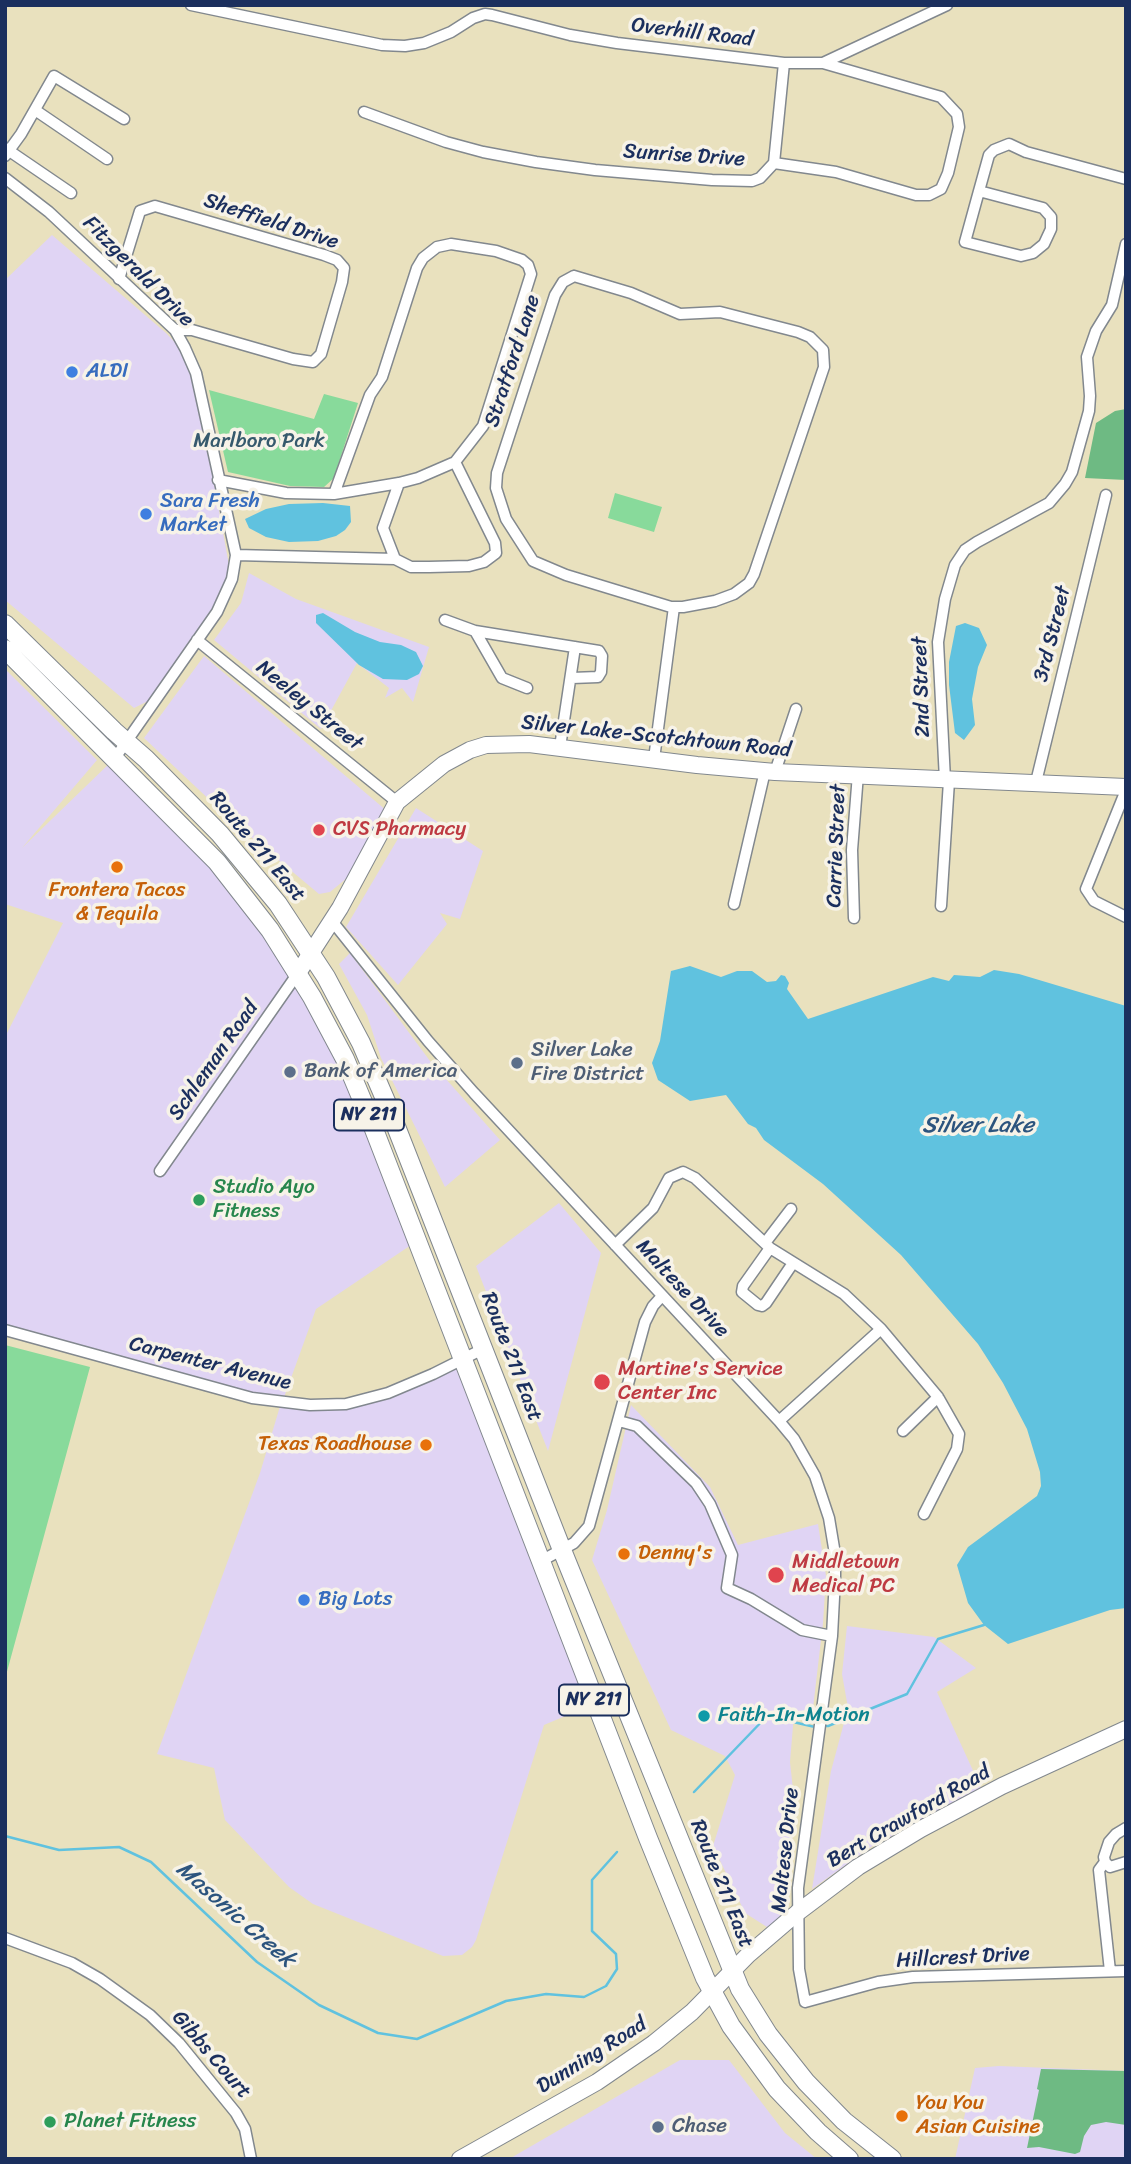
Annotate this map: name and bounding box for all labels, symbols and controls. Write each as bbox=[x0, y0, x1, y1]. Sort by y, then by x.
street label: Overhill Road bbox=[630, 13, 754, 53]
street label: Sunrise Drive bbox=[622, 139, 746, 173]
street label: Sheffield Drive bbox=[200, 188, 342, 256]
street label: Fitzgerald Drive bbox=[77, 211, 199, 333]
street label: Stratford Lane bbox=[480, 292, 546, 430]
place label: ALDI bbox=[86, 359, 129, 385]
marker: ALDI bbox=[64, 364, 80, 380]
park label: Marlboro Park bbox=[193, 429, 325, 455]
place label: Sara Fresh Market bbox=[160, 489, 260, 539]
marker: Sara Fresh Market bbox=[138, 506, 154, 522]
street label: 3rd Street bbox=[1029, 584, 1077, 684]
street label: 2nd Street bbox=[908, 636, 936, 738]
street label: Neeley Street bbox=[251, 655, 367, 757]
street label: Silver Lake-Scotchtown Road bbox=[520, 710, 792, 764]
street label: Carrie Street bbox=[822, 784, 852, 908]
street label: Route 211 East bbox=[204, 787, 310, 907]
place label: CVS Pharmacy bbox=[333, 817, 466, 843]
marker: CVS Pharmacy bbox=[311, 822, 327, 838]
marker: Frontera Tacos & Tequila bbox=[109, 859, 125, 875]
place label: Frontera Tacos & Tequila bbox=[48, 878, 186, 928]
street label: Schleman Road bbox=[164, 996, 264, 1126]
place label: Silver Lake Fire District bbox=[531, 1038, 644, 1088]
marker: Silver Lake Fire District bbox=[509, 1055, 525, 1071]
place label: Bank of America bbox=[304, 1059, 457, 1085]
marker: Bank of America bbox=[282, 1064, 298, 1080]
road number: NY 211 bbox=[334, 1100, 404, 1130]
water label: Silver Lake bbox=[922, 1112, 1034, 1140]
place label: Studio Ayo Fitness bbox=[213, 1175, 315, 1225]
marker: Studio Ayo Fitness bbox=[191, 1192, 207, 1208]
street label: Maltese Drive bbox=[630, 1235, 734, 1343]
street label: Route 211 East bbox=[475, 1289, 547, 1425]
street label: Carpenter Avenue bbox=[126, 1332, 294, 1396]
place label: Martine's Service Center Inc bbox=[618, 1357, 783, 1407]
marker: Martine's Service Center Inc bbox=[592, 1372, 612, 1392]
place label: Texas Roadhouse bbox=[258, 1432, 412, 1458]
marker: Texas Roadhouse bbox=[418, 1437, 434, 1453]
place label: Denny's bbox=[638, 1541, 712, 1567]
marker: Denny's bbox=[616, 1546, 632, 1562]
place label: Middletown Medical PC bbox=[792, 1550, 899, 1600]
marker: Middletown Medical PC bbox=[766, 1565, 786, 1585]
place label: Big Lots bbox=[318, 1587, 392, 1613]
marker: Big Lots bbox=[296, 1592, 312, 1608]
road number: NY 211 bbox=[559, 1684, 629, 1716]
place label: Faith-In-Motion bbox=[718, 1703, 870, 1729]
marker: Faith-In-Motion bbox=[696, 1708, 712, 1724]
street label: Bert Crawford Road bbox=[823, 1760, 995, 1874]
street label: Maltese Drive bbox=[767, 1786, 805, 1914]
street label: Route 211 East bbox=[684, 1816, 758, 1952]
water label: Masonic Creek bbox=[170, 1856, 300, 1974]
street label: Hillcrest Drive bbox=[896, 1942, 1030, 1974]
street label: Gibbs Court bbox=[166, 2006, 256, 2104]
street label: Dunning Road bbox=[532, 2012, 652, 2100]
place label: You You Asian Cuisine bbox=[916, 2091, 1040, 2141]
marker: You You Asian Cuisine bbox=[894, 2108, 910, 2124]
place label: Planet Fitness bbox=[64, 2109, 196, 2135]
marker: Planet Fitness bbox=[42, 2114, 58, 2130]
place label: Chase bbox=[672, 2114, 727, 2140]
marker: Chase bbox=[650, 2119, 666, 2135]

